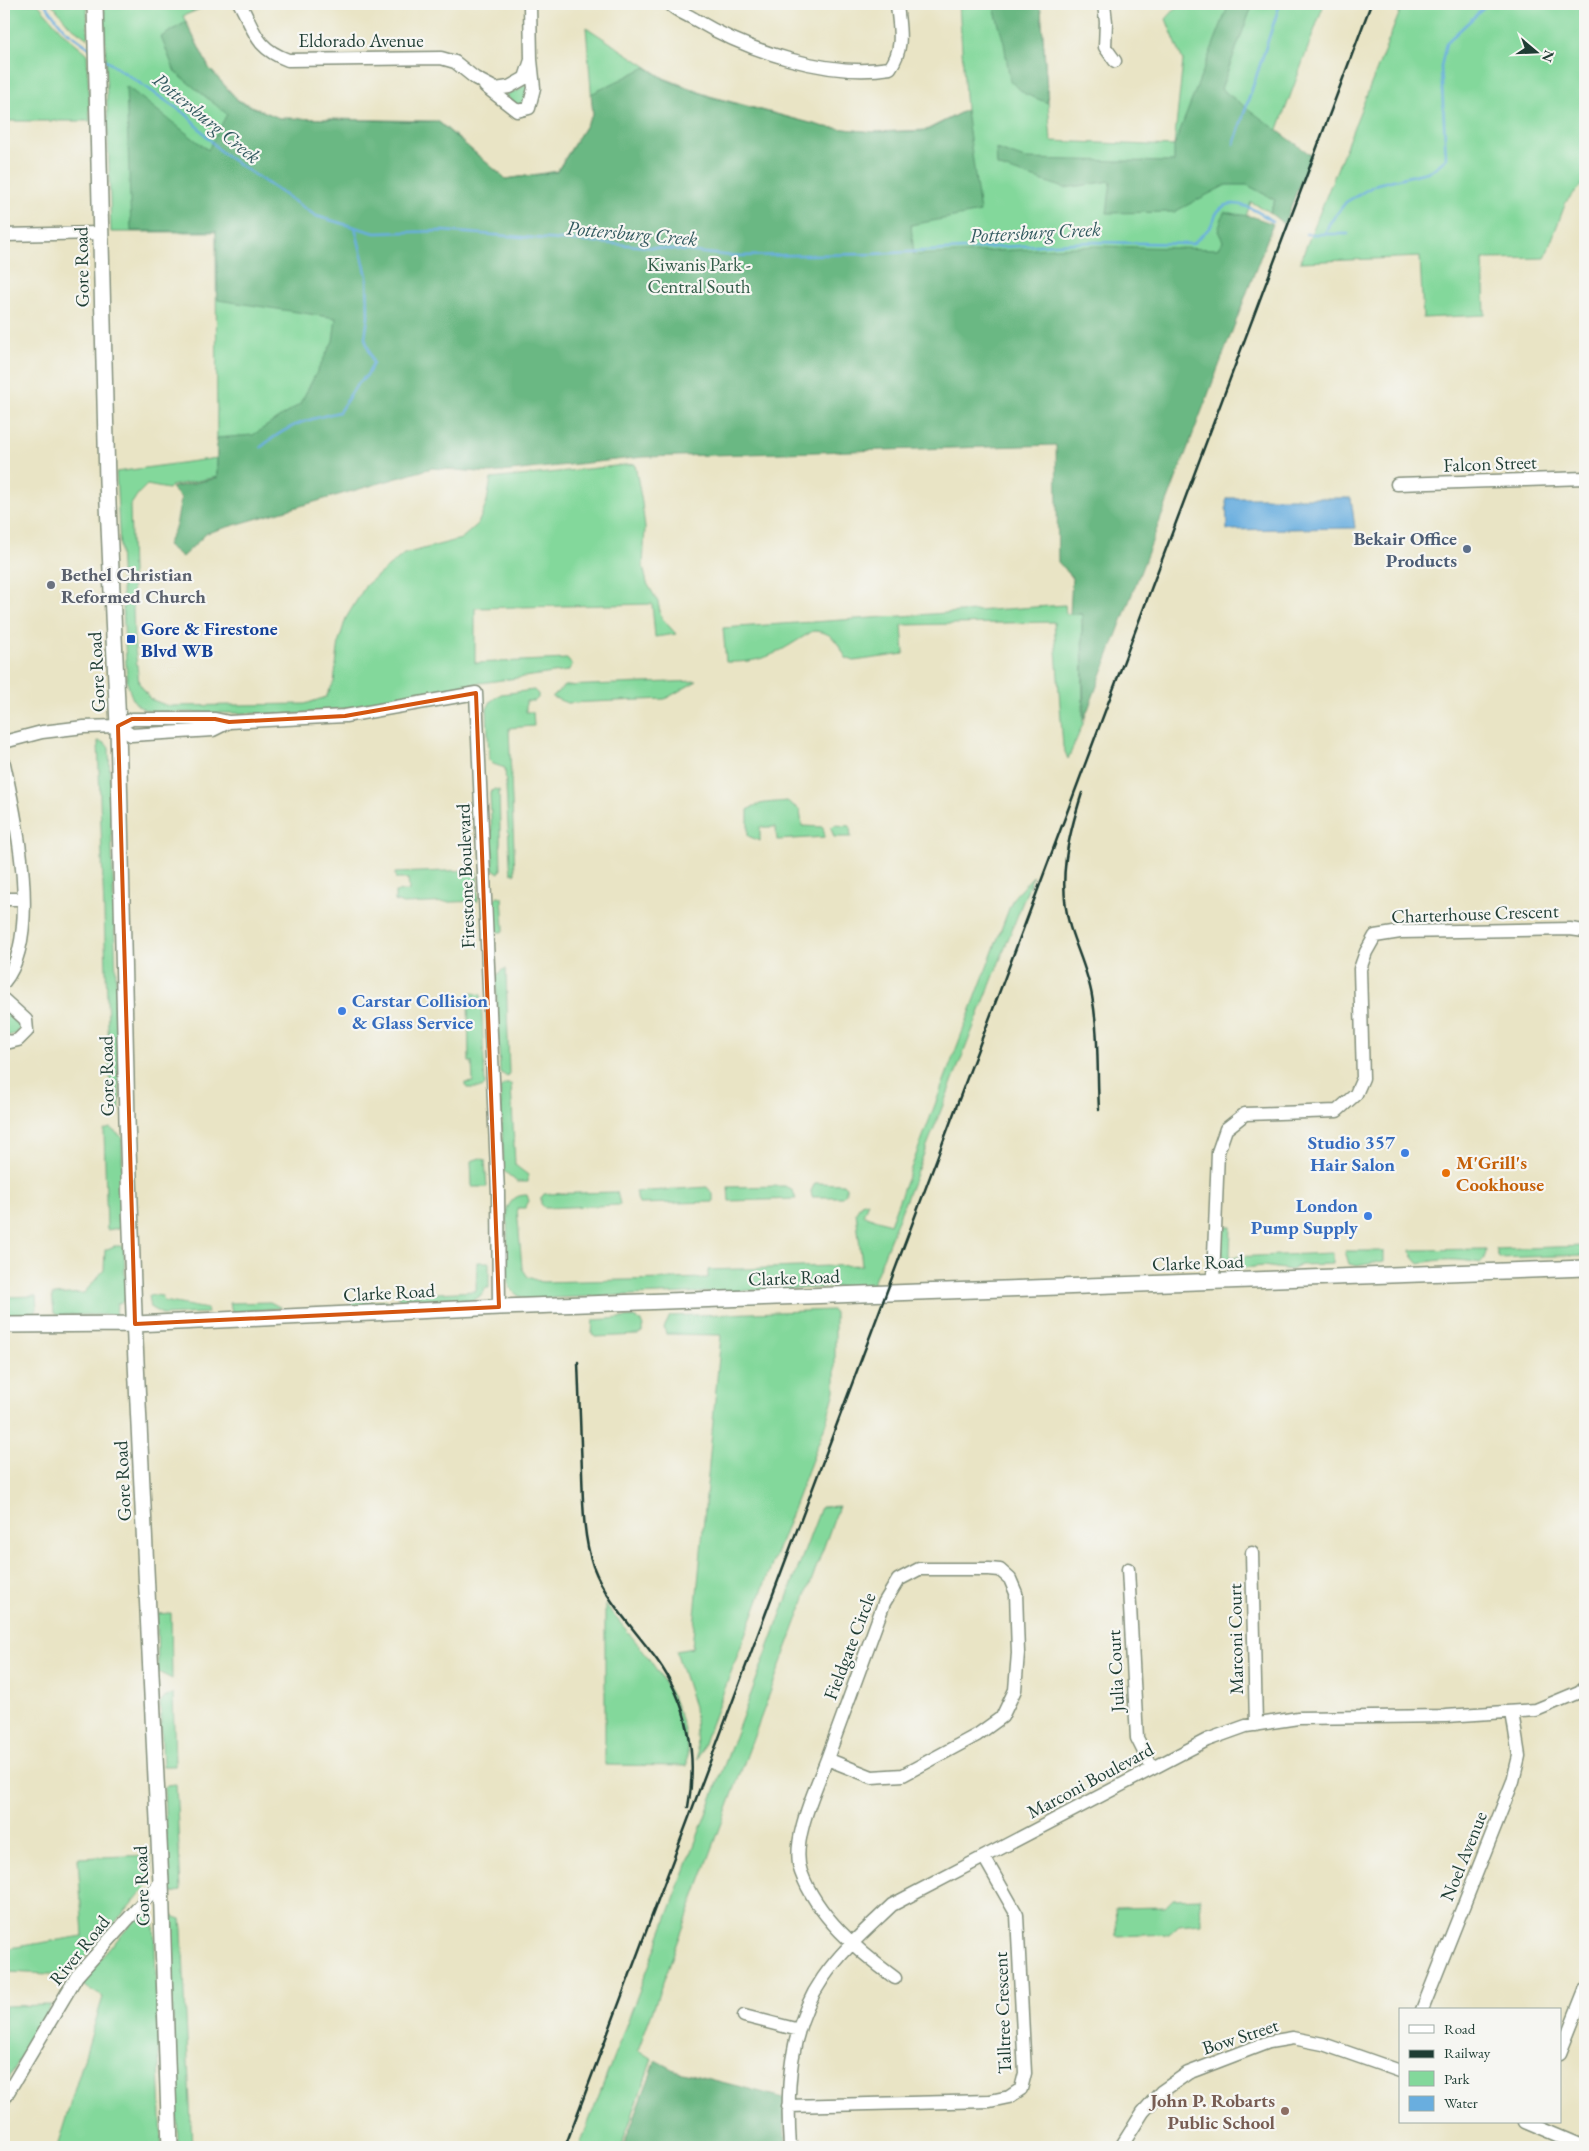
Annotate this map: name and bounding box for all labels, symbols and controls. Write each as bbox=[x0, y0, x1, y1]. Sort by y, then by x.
street label: Eldorado Avenue bbox=[298, 28, 424, 53]
north arrow bbox=[1512, 28, 1562, 78]
text: N bbox=[1538, 48, 1559, 65]
water label: Pottersburg Creek bbox=[148, 67, 266, 169]
water label: Pottersburg Creek bbox=[565, 214, 699, 252]
water label: Pottersburg Creek bbox=[969, 216, 1101, 248]
street label: Gore Road bbox=[68, 226, 95, 308]
park label: Kiwanis Park - Central South bbox=[647, 252, 751, 299]
street label: Falcon Street bbox=[1443, 449, 1537, 478]
place label: Bekair Office Products bbox=[1353, 526, 1457, 573]
marker: Bekair Office Products bbox=[1461, 543, 1473, 555]
place label: Bethel Christian Reformed Church bbox=[61, 562, 206, 609]
marker: Bethel Christian Reformed Church bbox=[45, 579, 57, 591]
place label: Gore & Firestone Blvd WB bbox=[141, 616, 278, 663]
street label: Gore Road bbox=[82, 631, 111, 713]
marker: Gore & Firestone Blvd WB bbox=[125, 633, 137, 645]
street label: Firestone Boulevard bbox=[450, 803, 481, 949]
street label: Charterhouse Crescent bbox=[1391, 898, 1559, 929]
place label: Carstar Collision & Glass Service bbox=[352, 988, 488, 1035]
marker: Carstar Collision & Glass Service bbox=[336, 1005, 348, 1017]
street label: Gore Road bbox=[93, 1035, 120, 1117]
place label: Studio 357 Hair Salon bbox=[1308, 1130, 1396, 1177]
marker: Studio 357 Hair Salon bbox=[1399, 1147, 1411, 1159]
place label: M'Grill's Cookhouse bbox=[1456, 1150, 1544, 1197]
marker: M'Grill's Cookhouse bbox=[1440, 1167, 1452, 1179]
place label: London Pump Supply bbox=[1251, 1193, 1359, 1240]
marker: London Pump Supply bbox=[1362, 1210, 1374, 1222]
street label: Clarke Road bbox=[1152, 1248, 1245, 1277]
street label: Clarke Road bbox=[748, 1263, 841, 1292]
street label: Clarke Road bbox=[342, 1278, 436, 1307]
street label: Gore Road bbox=[108, 1440, 137, 1522]
street label: Marconi Court bbox=[1222, 1583, 1249, 1695]
street label: Fieldgate Circle bbox=[818, 1589, 881, 1703]
street label: Julia Court bbox=[1101, 1629, 1130, 1715]
street label: Marconi Boulevard bbox=[1023, 1736, 1158, 1824]
street label: Noel Avenue bbox=[1434, 1808, 1493, 1905]
street label: Gore Road bbox=[128, 1845, 155, 1927]
street label: River Road bbox=[43, 1910, 116, 1991]
street label: Talltree Crescent bbox=[988, 1951, 1017, 2075]
legend bbox=[1399, 2008, 1562, 2124]
street label: Bow Street bbox=[1199, 2012, 1282, 2061]
text: Road bbox=[1444, 2019, 1476, 2038]
text: Railway bbox=[1444, 2043, 1491, 2062]
text: Park bbox=[1444, 2069, 1471, 2088]
place label: John P. Robarts Public School bbox=[1148, 2088, 1276, 2135]
text: Water bbox=[1444, 2093, 1478, 2112]
marker: John P. Robarts Public School bbox=[1279, 2105, 1291, 2117]

